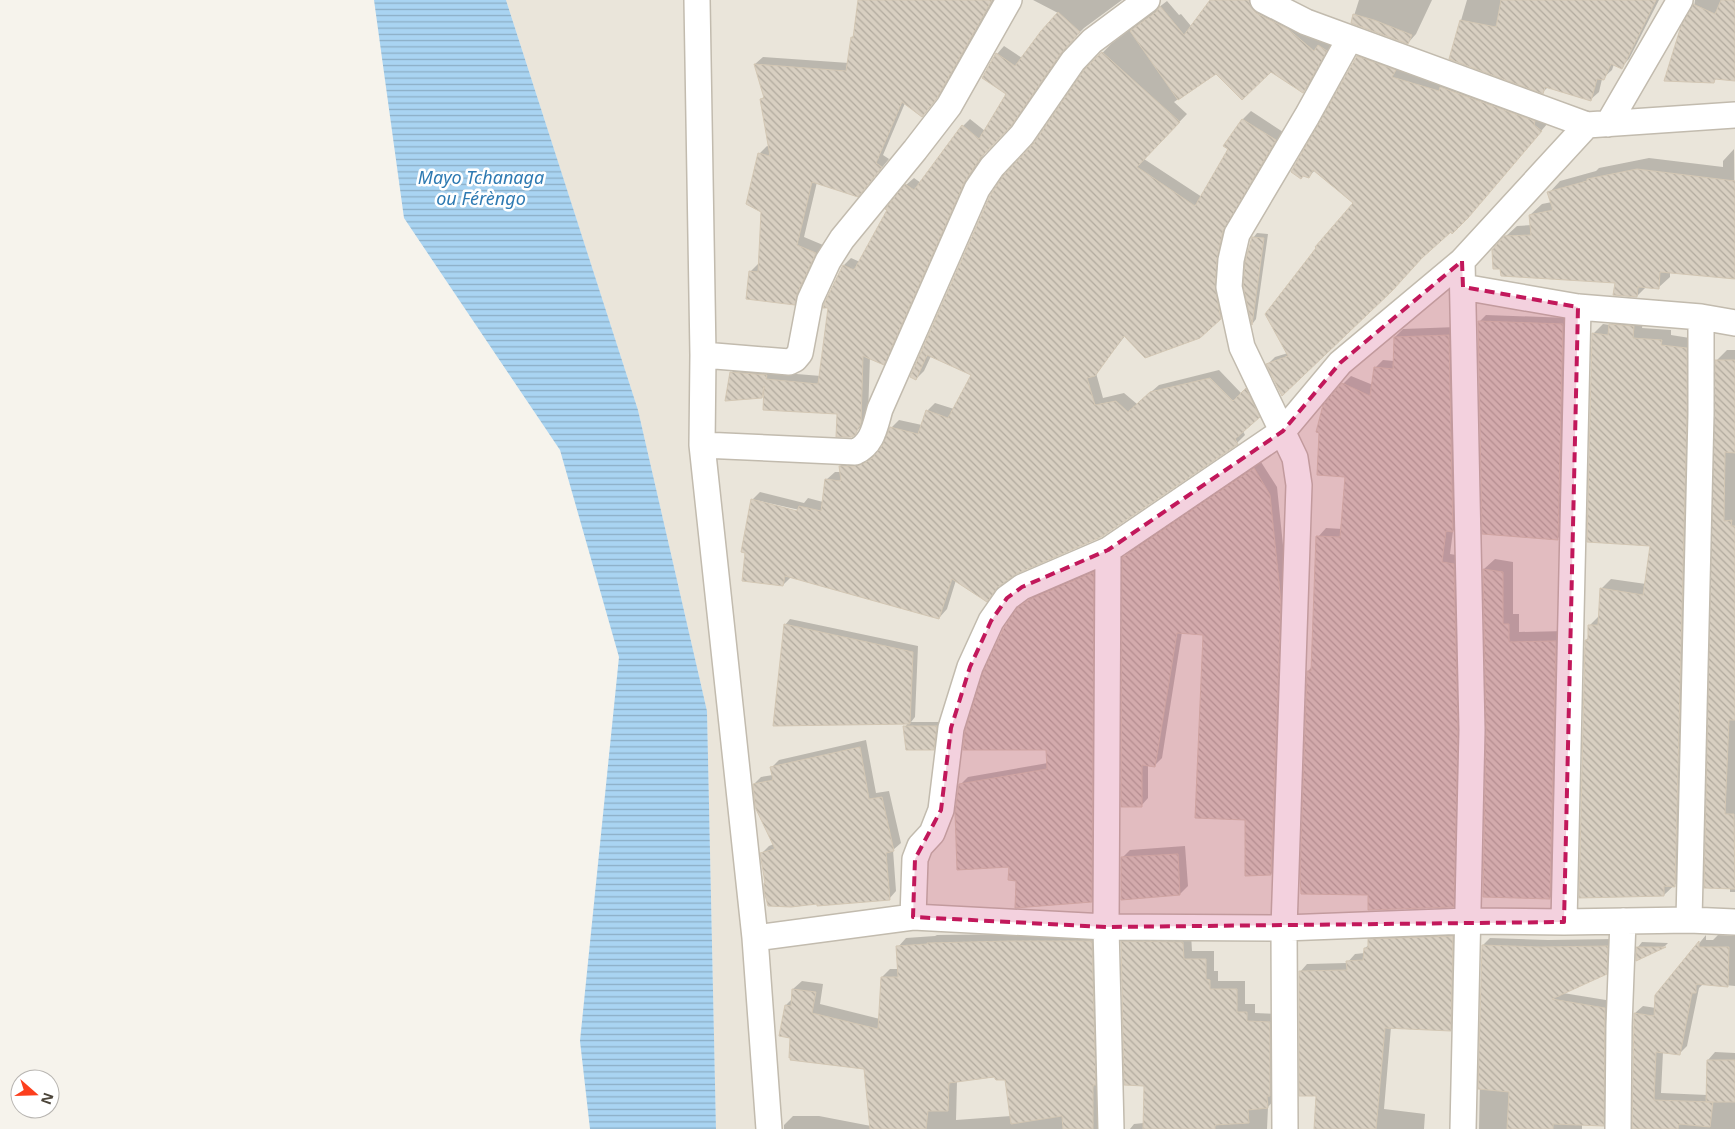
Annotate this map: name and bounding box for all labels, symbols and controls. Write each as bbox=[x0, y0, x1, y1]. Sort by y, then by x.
water label: Mayo Tchanaga ou Férèngo bbox=[418, 165, 544, 210]
north arrow bbox=[10, 1069, 60, 1119]
text: N bbox=[37, 1090, 59, 1107]

